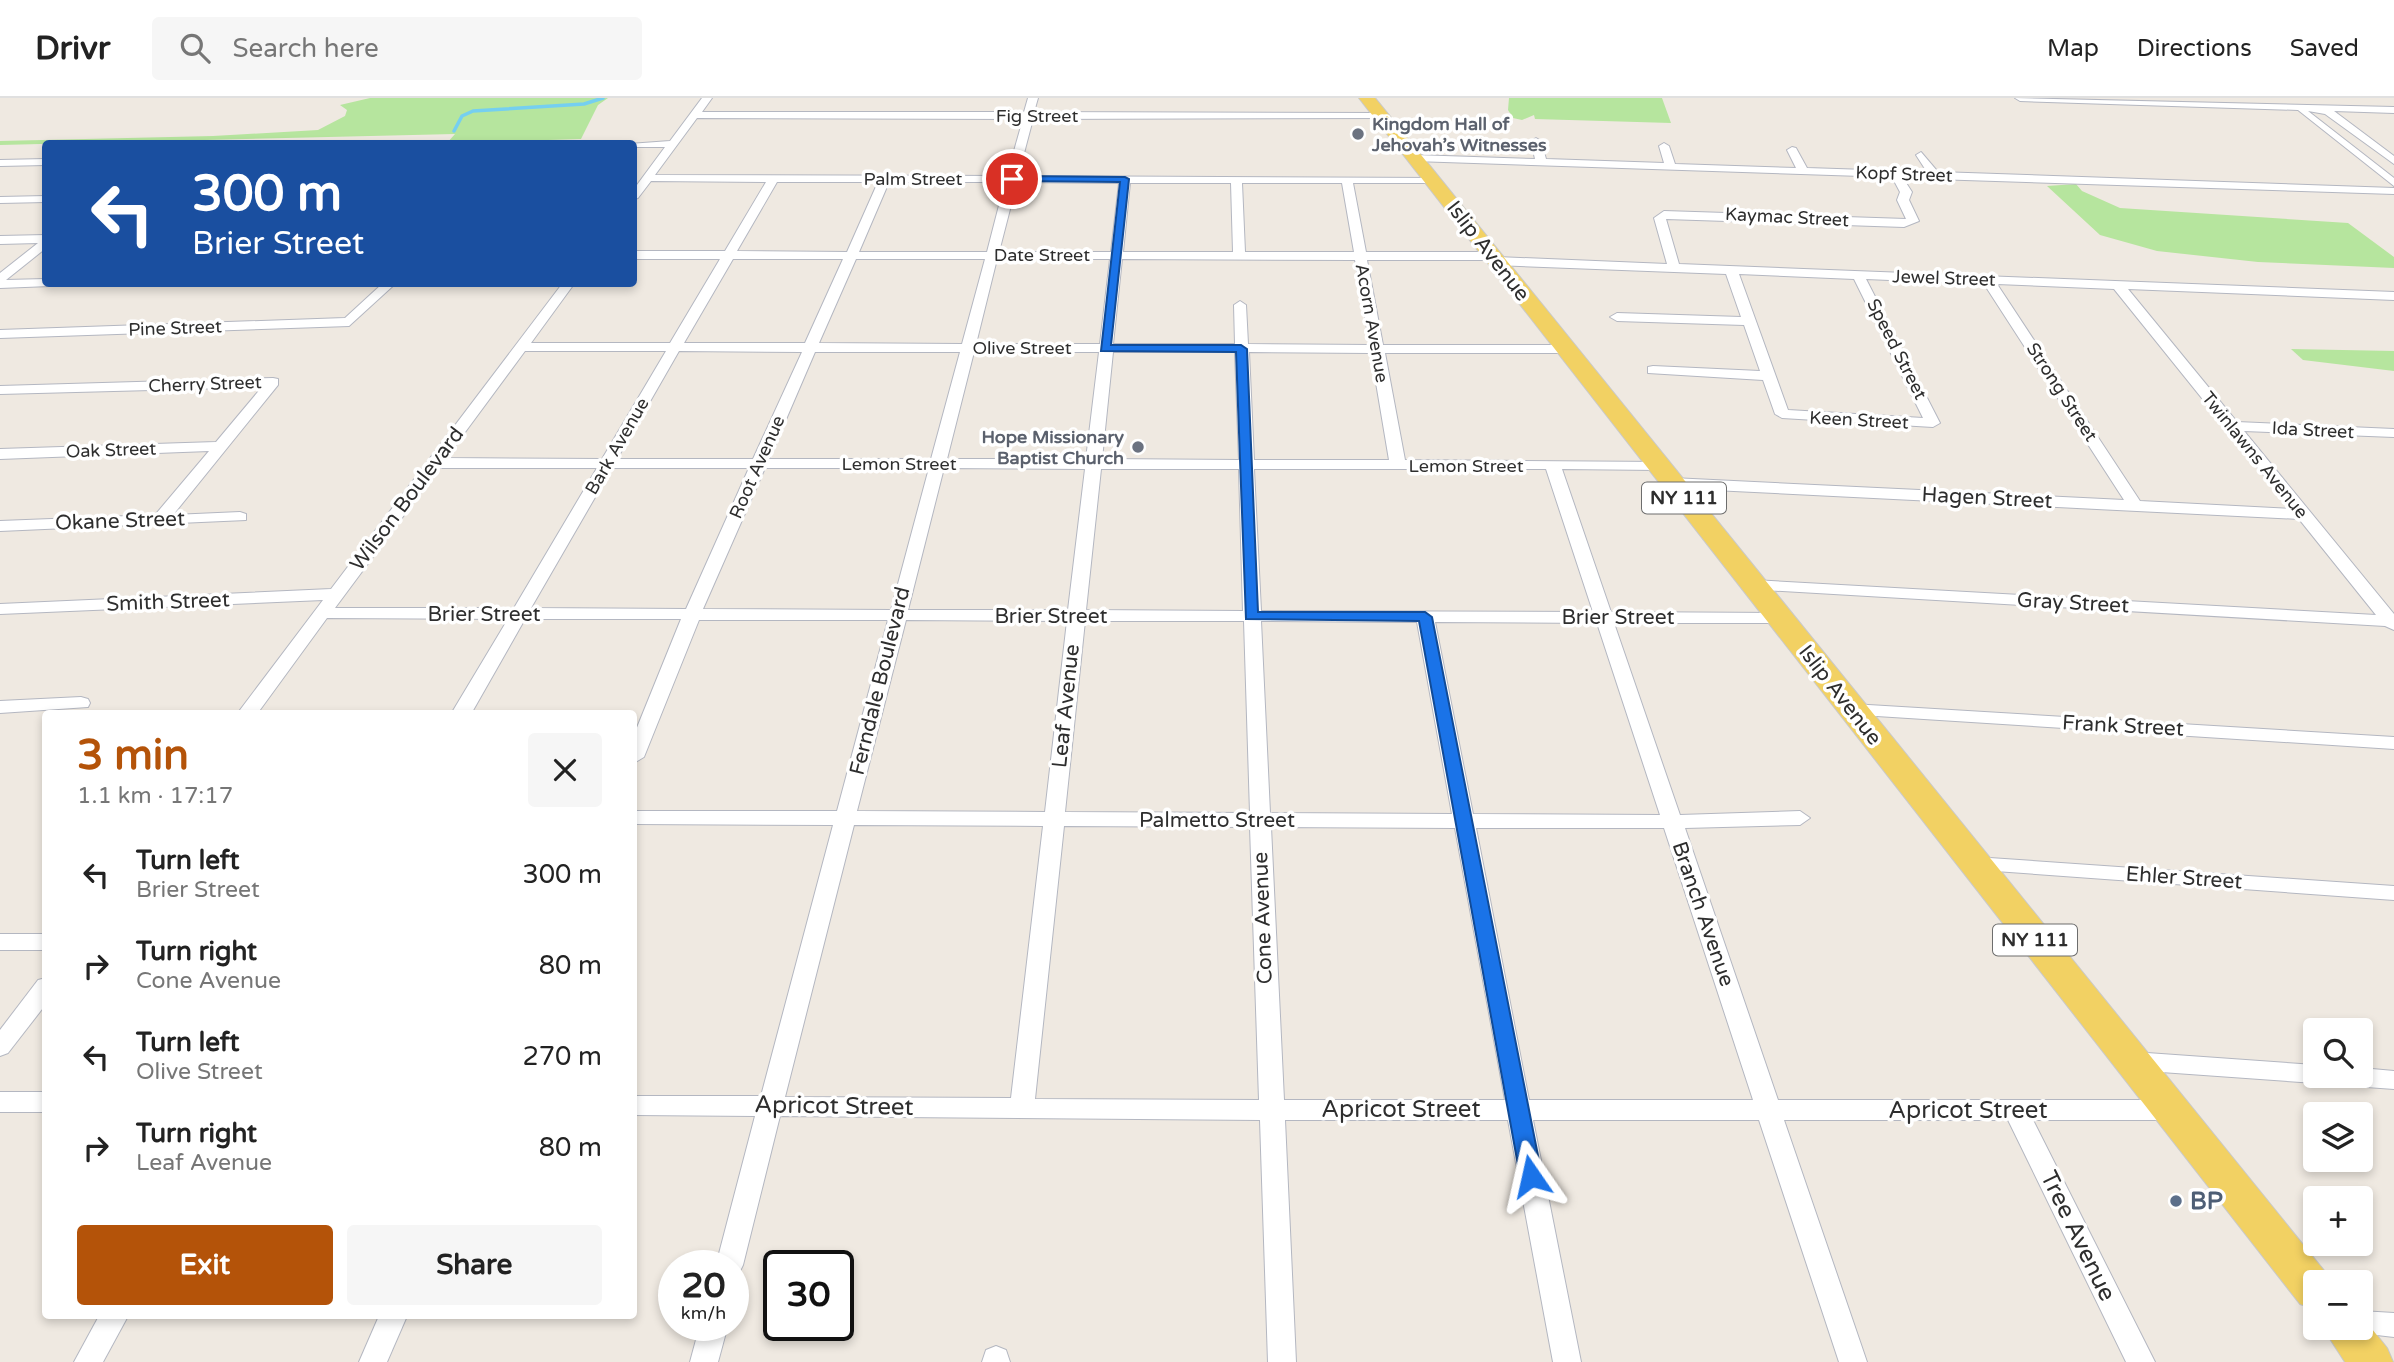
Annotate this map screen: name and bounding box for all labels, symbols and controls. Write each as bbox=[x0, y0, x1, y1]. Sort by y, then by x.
search box bbox=[152, 17, 642, 80]
text: Drivr bbox=[35, 29, 110, 68]
icon: search bbox=[176, 29, 214, 67]
text: Search here bbox=[232, 33, 379, 64]
text: Map bbox=[2047, 34, 2099, 63]
text: Directions bbox=[2137, 34, 2252, 63]
text: Saved bbox=[2290, 34, 2359, 63]
street label: Fig Street bbox=[996, 105, 1078, 127]
place label: Kingdom Hall of Jehovah’s Witnesses bbox=[1371, 113, 1547, 156]
marker: Kingdom Hall of Jehovah’s Witnesses bbox=[1350, 126, 1366, 142]
pin bbox=[982, 149, 1042, 209]
icon: arrive bbox=[993, 160, 1031, 198]
street label: Kopf Street bbox=[1855, 161, 1953, 187]
text: 300 m bbox=[192, 165, 342, 224]
icon: left bbox=[77, 168, 168, 259]
street label: Palm Street bbox=[864, 168, 963, 190]
street label: Islip Avenue bbox=[1441, 196, 1535, 306]
street label: Kaymac Street bbox=[1724, 203, 1850, 231]
text: Brier Street bbox=[192, 225, 364, 263]
street label: Date Street bbox=[994, 244, 1090, 266]
street label: Acorn Avenue bbox=[1351, 262, 1393, 384]
street label: Jewel Street bbox=[1892, 265, 1996, 291]
street label: Speed Street bbox=[1862, 295, 1932, 403]
street label: Pine Street bbox=[128, 315, 222, 341]
street label: Olive Street bbox=[972, 337, 1072, 359]
street label: Strong Street bbox=[2022, 338, 2102, 446]
street label: Cherry Street bbox=[148, 371, 262, 397]
street label: Twinlawns Avenue bbox=[2197, 387, 2313, 523]
street label: Bark Avenue bbox=[580, 394, 654, 498]
street label: Keen Street bbox=[1809, 406, 1909, 434]
street label: Root Avenue bbox=[724, 412, 790, 522]
street label: Ida Street bbox=[2271, 417, 2355, 443]
street label: Wilson Boulevard bbox=[345, 422, 469, 576]
place label: Hope Missionary Baptist Church bbox=[981, 426, 1124, 469]
street label: Oak Street bbox=[65, 437, 157, 463]
marker: Hope Missionary Baptist Church bbox=[1130, 439, 1146, 455]
street label: Lemon Street bbox=[841, 453, 957, 475]
street label: Lemon Street bbox=[1408, 455, 1524, 477]
road number: NY 111 bbox=[1642, 482, 1726, 514]
street label: Hagen Street bbox=[1921, 482, 2053, 514]
street label: Okane Street bbox=[55, 506, 185, 536]
street label: Ferndale Boulevard bbox=[845, 584, 915, 778]
street label: Smith Street bbox=[106, 587, 230, 617]
street label: Gray Street bbox=[2016, 588, 2130, 618]
street label: Brier Street bbox=[427, 602, 541, 627]
street label: Brier Street bbox=[994, 604, 1108, 629]
street label: Brier Street bbox=[1561, 605, 1675, 630]
street label: Islip Avenue bbox=[1793, 640, 1887, 750]
street label: Leaf Avenue bbox=[1047, 643, 1085, 769]
street label: Frank Street bbox=[2062, 710, 2184, 742]
text: 3 min bbox=[77, 730, 189, 781]
button: close bbox=[528, 733, 602, 807]
text: 1.1 km · 17:17 bbox=[77, 782, 233, 810]
street label: Palmetto Street bbox=[1139, 808, 1295, 833]
street label: Branch Avenue bbox=[1666, 838, 1740, 990]
text: Turn left bbox=[136, 845, 239, 876]
street label: Cone Avenue bbox=[1248, 851, 1278, 985]
icon: left bbox=[77, 856, 115, 894]
text: 300 m bbox=[522, 859, 602, 890]
street label: Ehler Street bbox=[2125, 861, 2243, 895]
text: Brier Street bbox=[136, 876, 260, 904]
road number: NY 111 bbox=[1993, 925, 2077, 956]
text: Turn right bbox=[136, 936, 257, 967]
icon: right bbox=[77, 947, 115, 985]
text: 80 m bbox=[539, 950, 602, 981]
text: Cone Avenue bbox=[136, 967, 281, 995]
map controls bbox=[2303, 1018, 2373, 1340]
button: search bbox=[2303, 1018, 2373, 1088]
text: Turn left bbox=[136, 1027, 239, 1058]
icon: left bbox=[77, 1038, 115, 1076]
text: 270 m bbox=[522, 1041, 602, 1072]
text: Olive Street bbox=[136, 1058, 263, 1086]
street label: Apricot Street bbox=[754, 1090, 914, 1122]
street label: Apricot Street bbox=[1321, 1095, 1481, 1124]
street label: Apricot Street bbox=[1888, 1096, 2048, 1125]
button: layers bbox=[2303, 1102, 2373, 1172]
text: Turn right bbox=[136, 1118, 257, 1149]
icon: right bbox=[77, 1129, 115, 1167]
text: 80 m bbox=[539, 1132, 602, 1163]
position arrow bbox=[1494, 1139, 1568, 1213]
text: Leaf Avenue bbox=[136, 1149, 272, 1177]
street label: Tree Avenue bbox=[2034, 1166, 2122, 1306]
button: + bbox=[2303, 1186, 2373, 1256]
place label: BP bbox=[2190, 1187, 2223, 1216]
marker: BP bbox=[2168, 1193, 2184, 1209]
button: Exit bbox=[77, 1225, 333, 1305]
button: Share bbox=[347, 1225, 602, 1305]
speed limit sign: 30 bbox=[763, 1250, 854, 1341]
text: 20 bbox=[682, 1265, 725, 1307]
button: − bbox=[2303, 1270, 2373, 1340]
text: km/h bbox=[681, 1302, 726, 1324]

